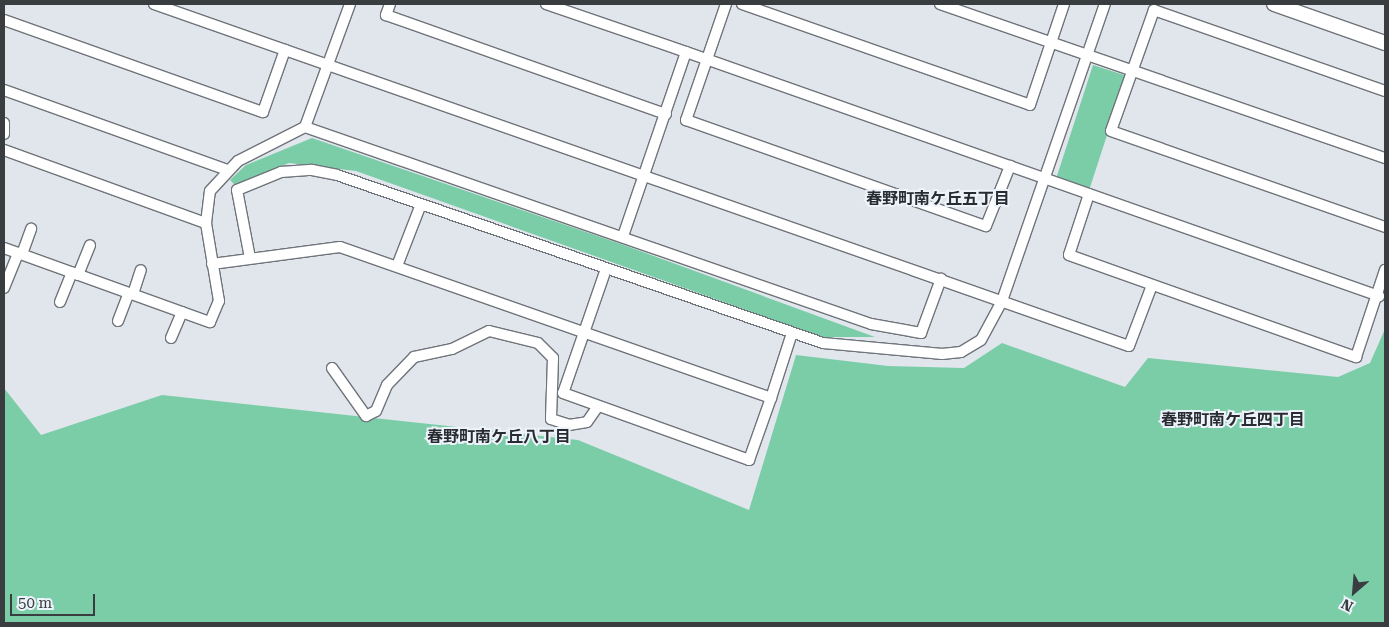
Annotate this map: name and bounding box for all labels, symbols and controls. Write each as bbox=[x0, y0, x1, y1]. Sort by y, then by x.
district label: 春野町南ケ丘五丁目 bbox=[866, 189, 1010, 209]
district label: 春野町南ケ丘四丁目 bbox=[1161, 410, 1305, 430]
district label: 春野町南ケ丘八丁目 bbox=[427, 427, 571, 447]
north arrow bbox=[1329, 567, 1379, 617]
scale bar bbox=[12, 584, 98, 616]
text: 50 m bbox=[18, 594, 52, 612]
text: N bbox=[1339, 596, 1356, 615]

